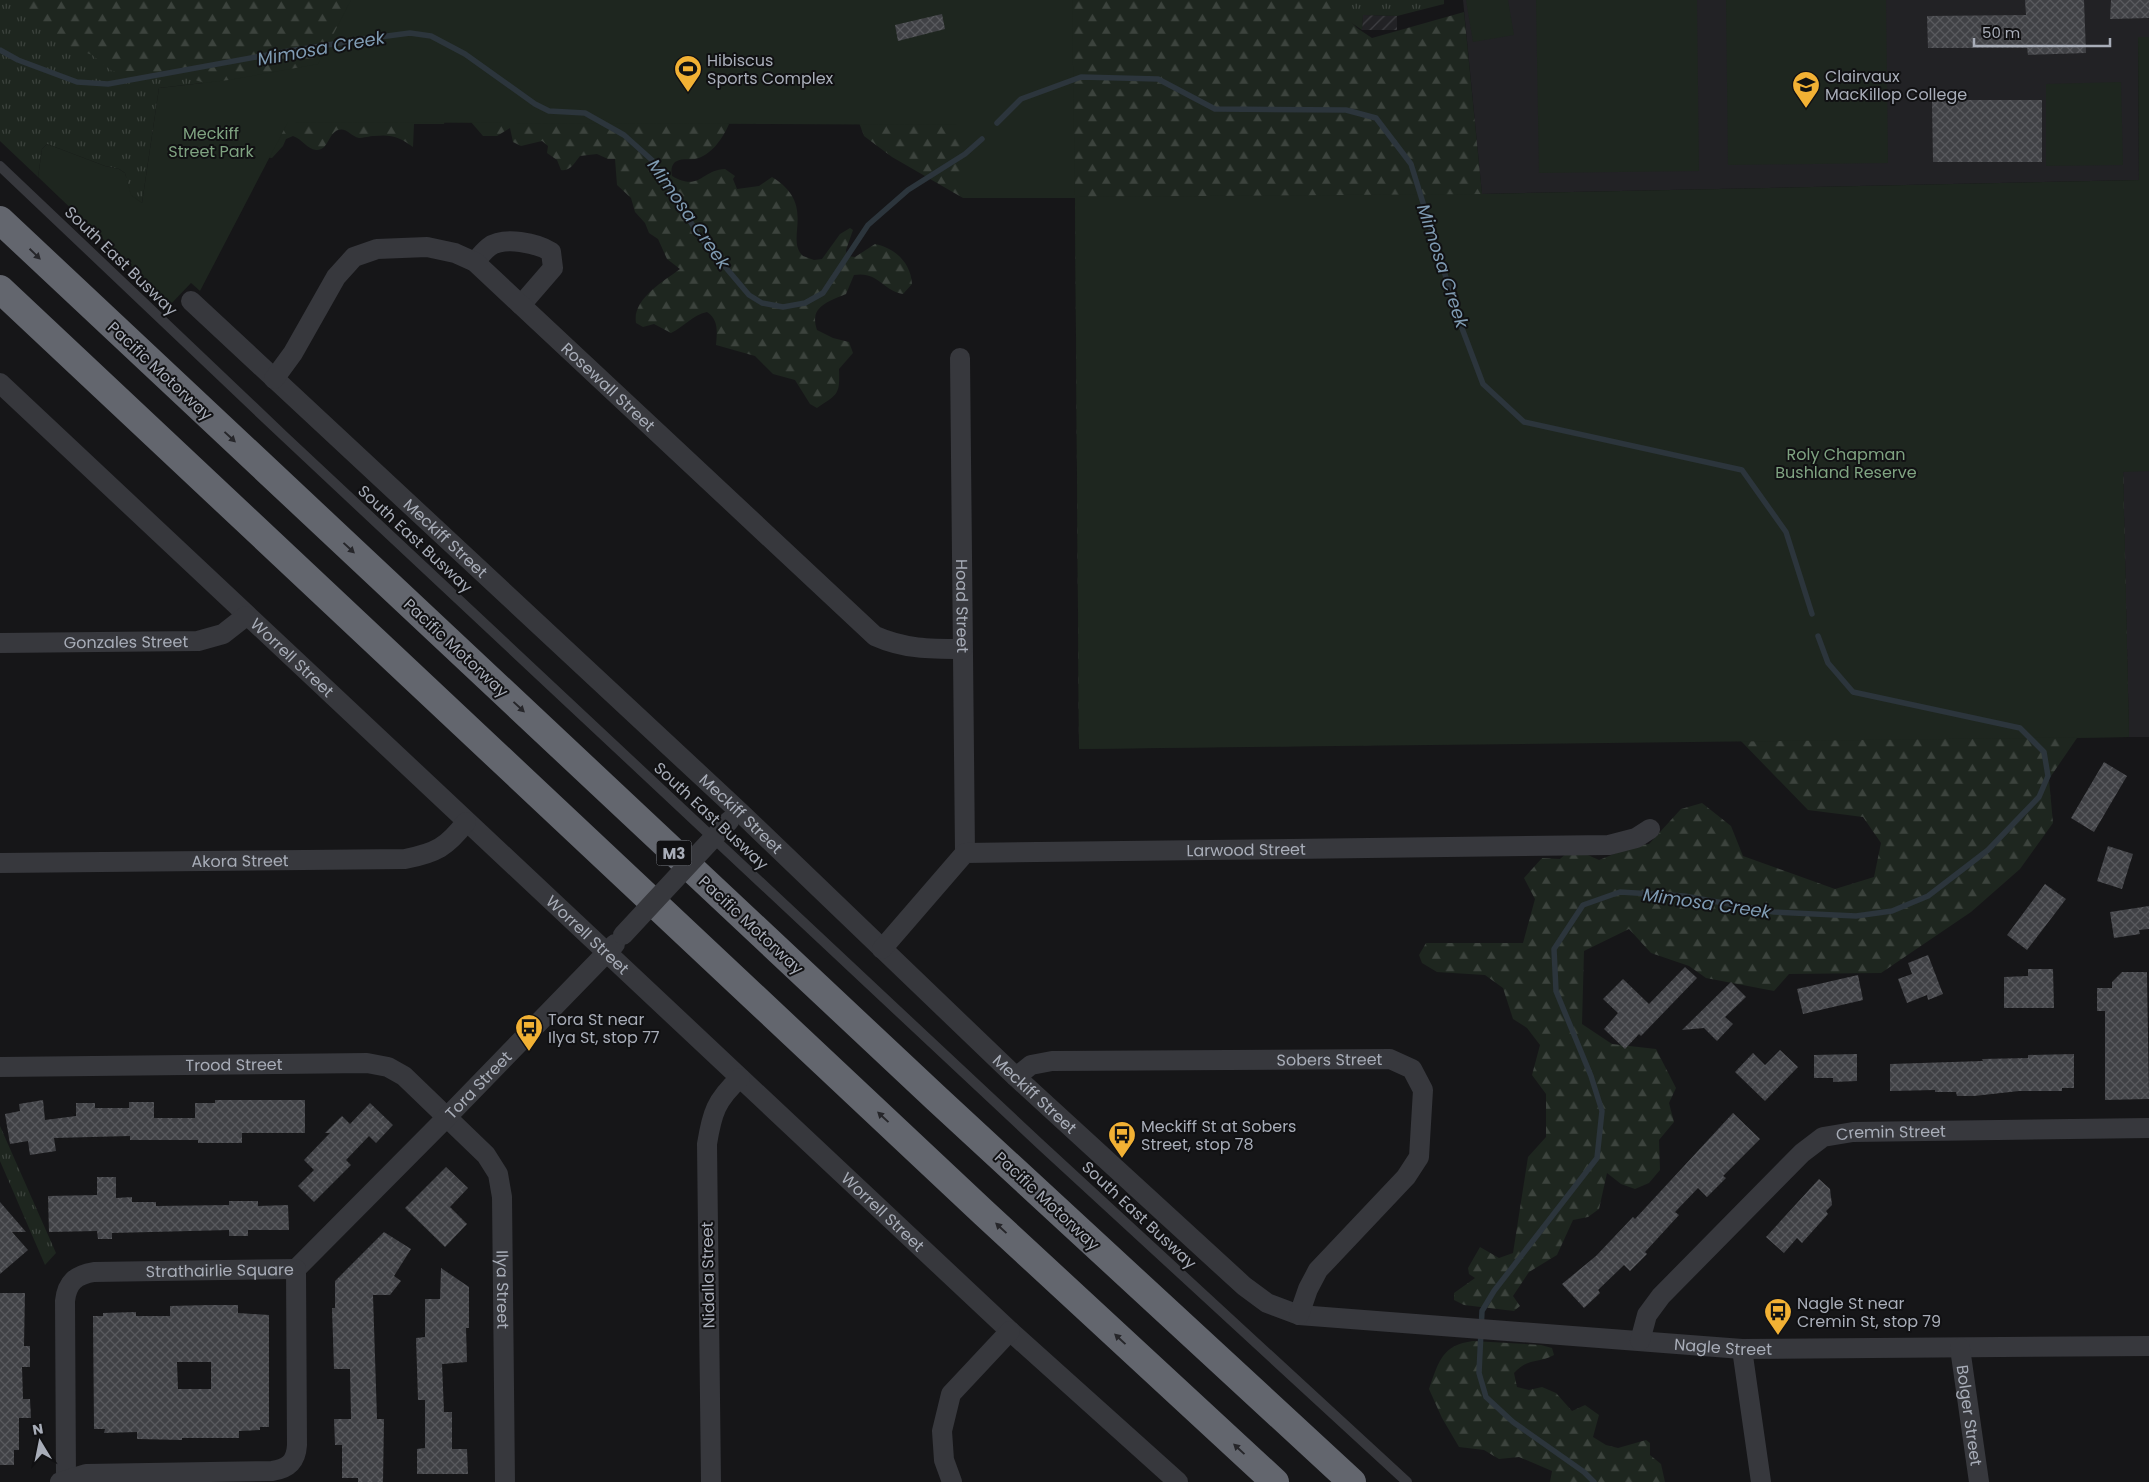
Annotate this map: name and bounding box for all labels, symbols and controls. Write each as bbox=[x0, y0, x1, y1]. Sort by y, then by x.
scale bar bbox=[1974, 15, 2110, 47]
text: 50 m bbox=[1982, 22, 2020, 43]
water label: Mimosa Creek bbox=[255, 24, 387, 72]
place label: Hibiscus Sports Complex bbox=[707, 49, 834, 90]
sports icon: Hibiscus Sports Complex bbox=[673, 54, 703, 93]
place label: Clairvaux MacKillop College bbox=[1825, 65, 1967, 106]
school or university icon: Clairvaux MacKillop College bbox=[1791, 70, 1821, 109]
park label: Meckiff Street Park bbox=[168, 122, 254, 163]
water label: Mimosa Creek bbox=[642, 154, 737, 275]
street label: South East Busway bbox=[59, 201, 183, 321]
water label: Mimosa Creek bbox=[1411, 201, 1475, 332]
one-way arrow bbox=[29, 248, 41, 260]
street label: Pacific Motorway bbox=[102, 316, 218, 426]
street label: Rosewall Street bbox=[556, 337, 661, 437]
one-way arrow bbox=[224, 431, 236, 443]
park label: Roly Chapman Bushland Reserve bbox=[1775, 443, 1917, 484]
street label: South East Busway bbox=[353, 480, 477, 598]
street label: Meckiff Street bbox=[399, 493, 493, 583]
one-way arrow bbox=[343, 542, 355, 554]
street label: Hoad Street bbox=[951, 559, 974, 653]
street label: Pacific Motorway bbox=[398, 593, 514, 703]
street label: Worrell Street bbox=[246, 613, 339, 702]
street label: Gonzales Street bbox=[64, 630, 188, 654]
one-way arrow bbox=[512, 701, 524, 713]
street label: South East Busway bbox=[649, 757, 773, 875]
street label: Meckiff Street bbox=[694, 768, 788, 859]
street label: Larwood Street bbox=[1186, 837, 1306, 862]
road number: M3 bbox=[656, 840, 692, 866]
street label: Akora Street bbox=[191, 849, 289, 873]
street label: Pacific Motorway bbox=[693, 870, 809, 980]
water label: Mimosa Creek bbox=[1641, 882, 1773, 924]
street label: Worrell Street bbox=[541, 890, 635, 980]
place label: Tora St near Ilya St, stop 77 bbox=[548, 1008, 660, 1049]
bus stop icon: Tora St near Ilya St, stop 77 bbox=[514, 1013, 544, 1052]
street label: Tora Street bbox=[440, 1046, 517, 1124]
street label: Sobers Street bbox=[1276, 1048, 1383, 1071]
street label: Meckiff Street bbox=[988, 1049, 1082, 1139]
street label: Trood Street bbox=[185, 1052, 283, 1076]
one-way arrow bbox=[877, 1111, 889, 1123]
place label: Meckiff St at Sobers Street, stop 78 bbox=[1141, 1115, 1296, 1156]
street label: Cremin Street bbox=[1834, 1119, 1946, 1146]
bus stop icon: Meckiff St at Sobers Street, stop 78 bbox=[1107, 1120, 1137, 1159]
street label: Pacific Motorway bbox=[989, 1146, 1105, 1256]
street label: South East Busway bbox=[1077, 1156, 1201, 1274]
street label: Worrell Street bbox=[836, 1167, 930, 1257]
street label: Nidalla Street bbox=[696, 1221, 720, 1329]
one-way arrow bbox=[996, 1222, 1008, 1234]
street label: Ilya Street bbox=[491, 1250, 515, 1329]
street label: Strathairlie Square bbox=[146, 1258, 294, 1283]
place label: Nagle St near Cremin St, stop 79 bbox=[1797, 1292, 1941, 1333]
bus stop icon: Nagle St near Cremin St, stop 79 bbox=[1763, 1297, 1793, 1336]
street label: Nagle Street bbox=[1673, 1332, 1772, 1361]
one-way arrow bbox=[1115, 1333, 1127, 1345]
street label: Bolger Street bbox=[1951, 1363, 1988, 1468]
north arrow bbox=[15, 1417, 65, 1467]
text: N bbox=[31, 1418, 45, 1440]
one-way arrow bbox=[1234, 1443, 1246, 1455]

